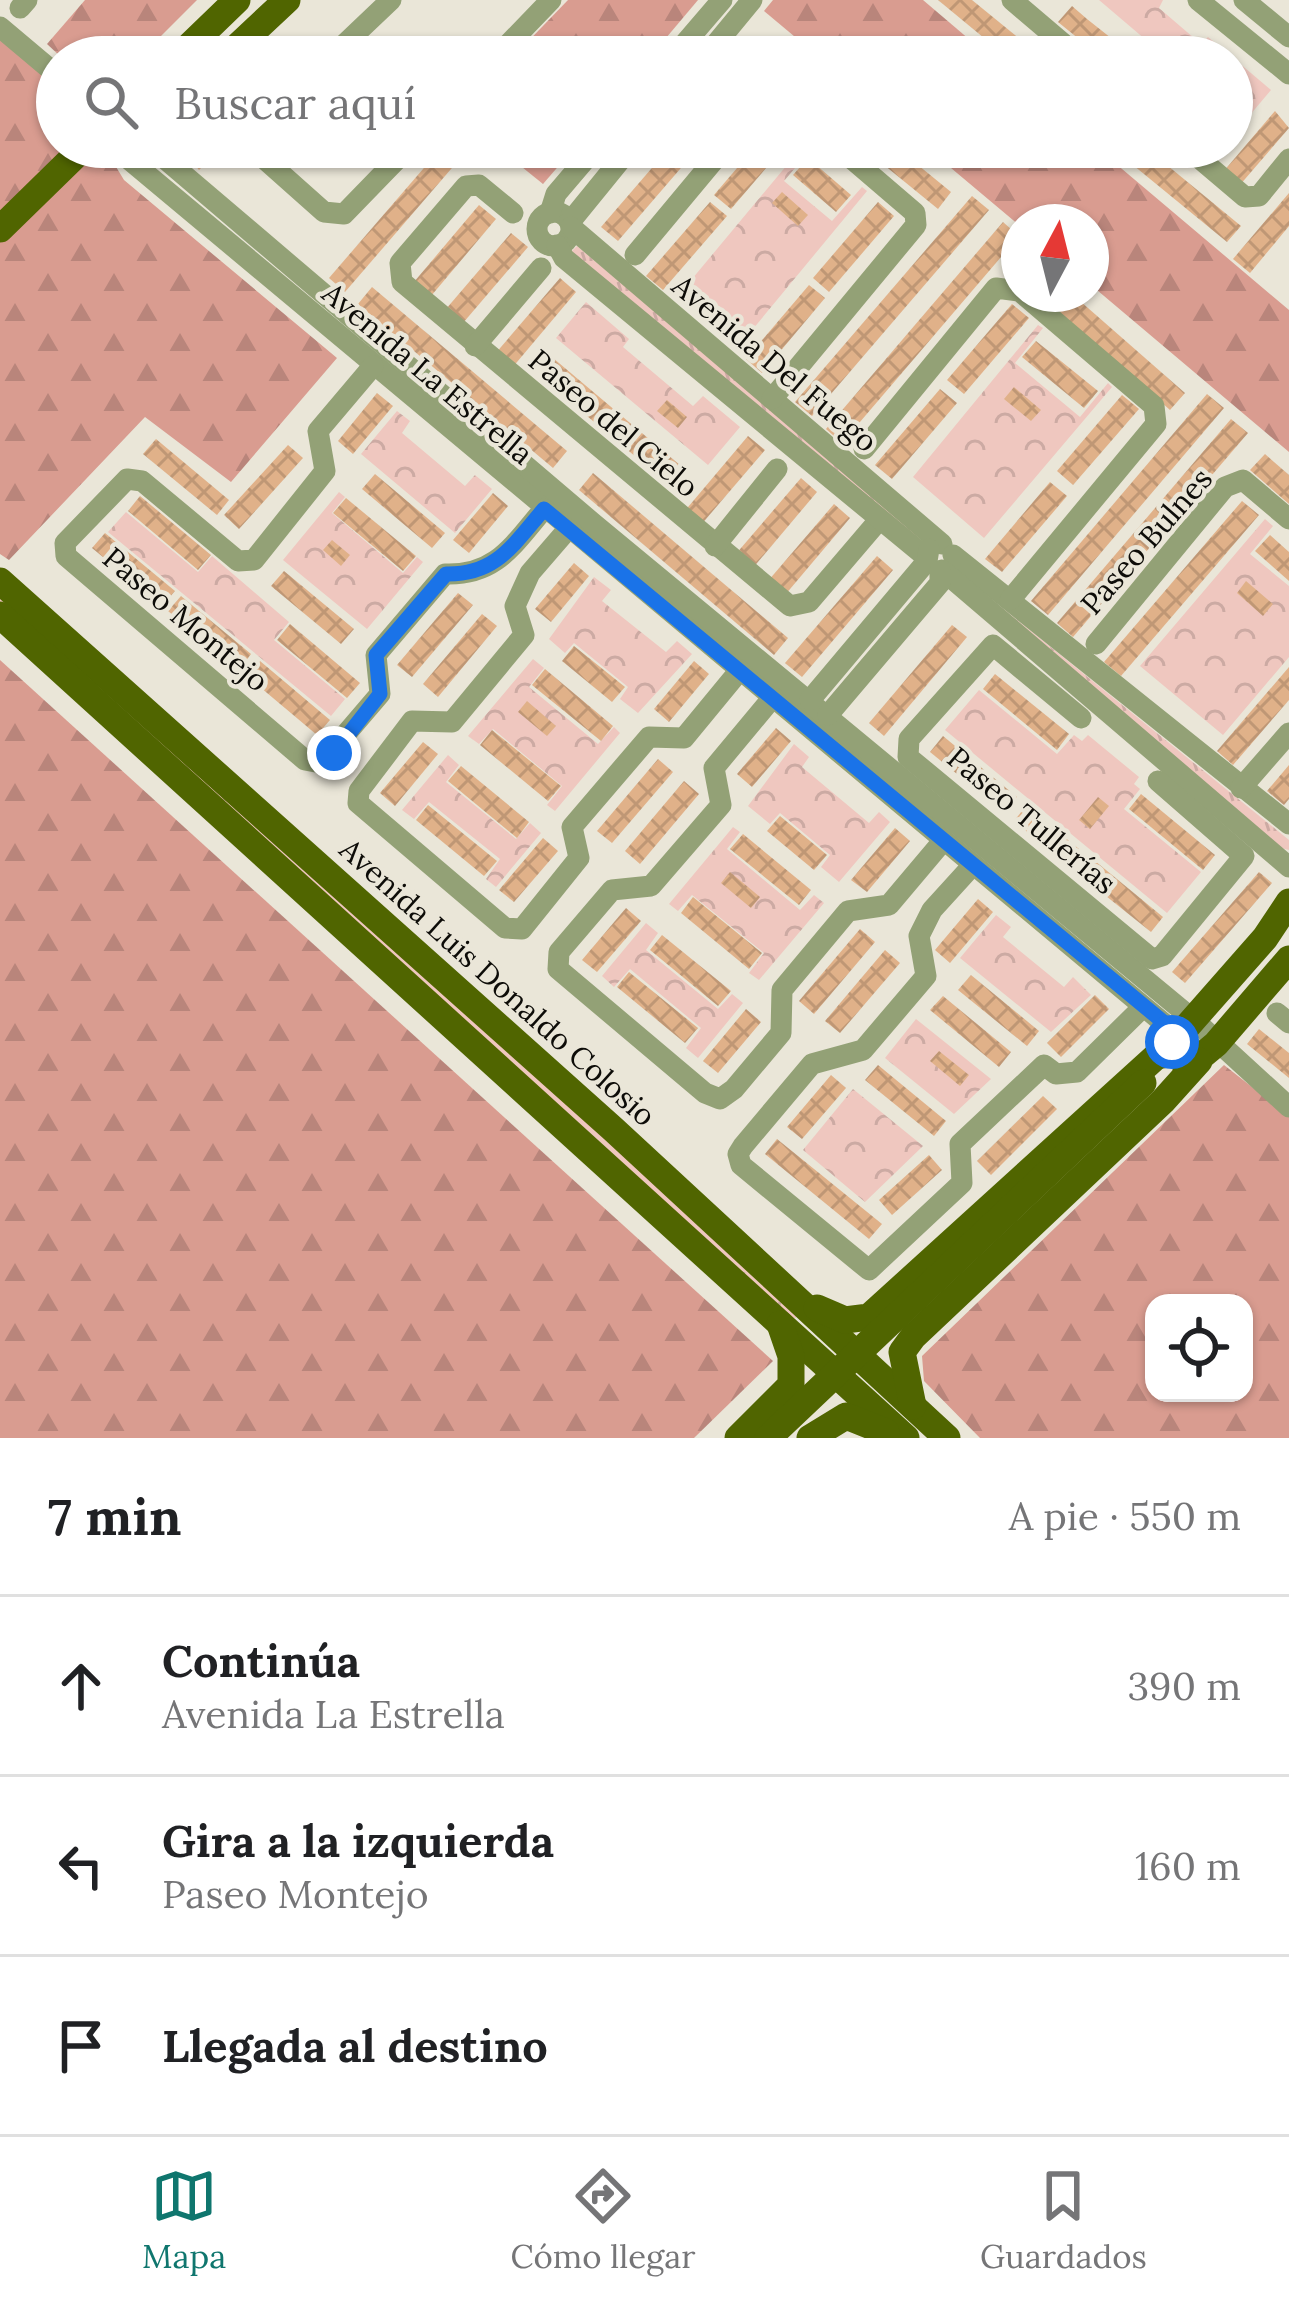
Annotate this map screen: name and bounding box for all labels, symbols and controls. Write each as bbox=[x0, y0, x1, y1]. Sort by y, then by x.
search box bbox=[36, 36, 1253, 168]
icon: search bbox=[78, 69, 144, 135]
text: Buscar aquí bbox=[174, 74, 416, 131]
north arrow bbox=[1001, 204, 1109, 312]
street label: Avenida Del Fuego bbox=[663, 265, 885, 461]
street label: Avenida La Estrella bbox=[314, 273, 541, 472]
street label: Paseo del Cielo bbox=[521, 341, 707, 505]
street label: Paseo Bulnes bbox=[1072, 460, 1220, 622]
street label: Paseo Montejo bbox=[95, 539, 277, 700]
route end bbox=[307, 726, 361, 780]
street label: Paseo Tullerías bbox=[940, 738, 1124, 902]
street label: Avenida Luis Donaldo Colosio bbox=[331, 829, 664, 1134]
route start bbox=[1145, 1015, 1199, 1069]
map controls bbox=[1145, 1294, 1253, 1402]
button: locate bbox=[1145, 1294, 1253, 1402]
text: 7 min bbox=[48, 1484, 181, 1549]
text: A pie · 550 m bbox=[1009, 1491, 1241, 1541]
text: Continúa bbox=[162, 1632, 360, 1689]
icon: ahead bbox=[48, 1653, 114, 1719]
text: 390 m bbox=[1127, 1661, 1241, 1711]
text: Avenida La Estrella bbox=[162, 1689, 505, 1739]
text: Gira a la izquierda bbox=[162, 1812, 554, 1869]
icon: left bbox=[48, 1833, 114, 1899]
text: 160 m bbox=[1135, 1841, 1241, 1891]
text: Paseo Montejo bbox=[162, 1869, 428, 1919]
icon: arrive bbox=[48, 2013, 114, 2079]
text: Llegada al destino bbox=[162, 2017, 548, 2074]
tab: Mapa bbox=[142, 2163, 226, 2277]
tab: Cómo llegar bbox=[510, 2163, 696, 2277]
tab: Guardados bbox=[980, 2163, 1147, 2277]

